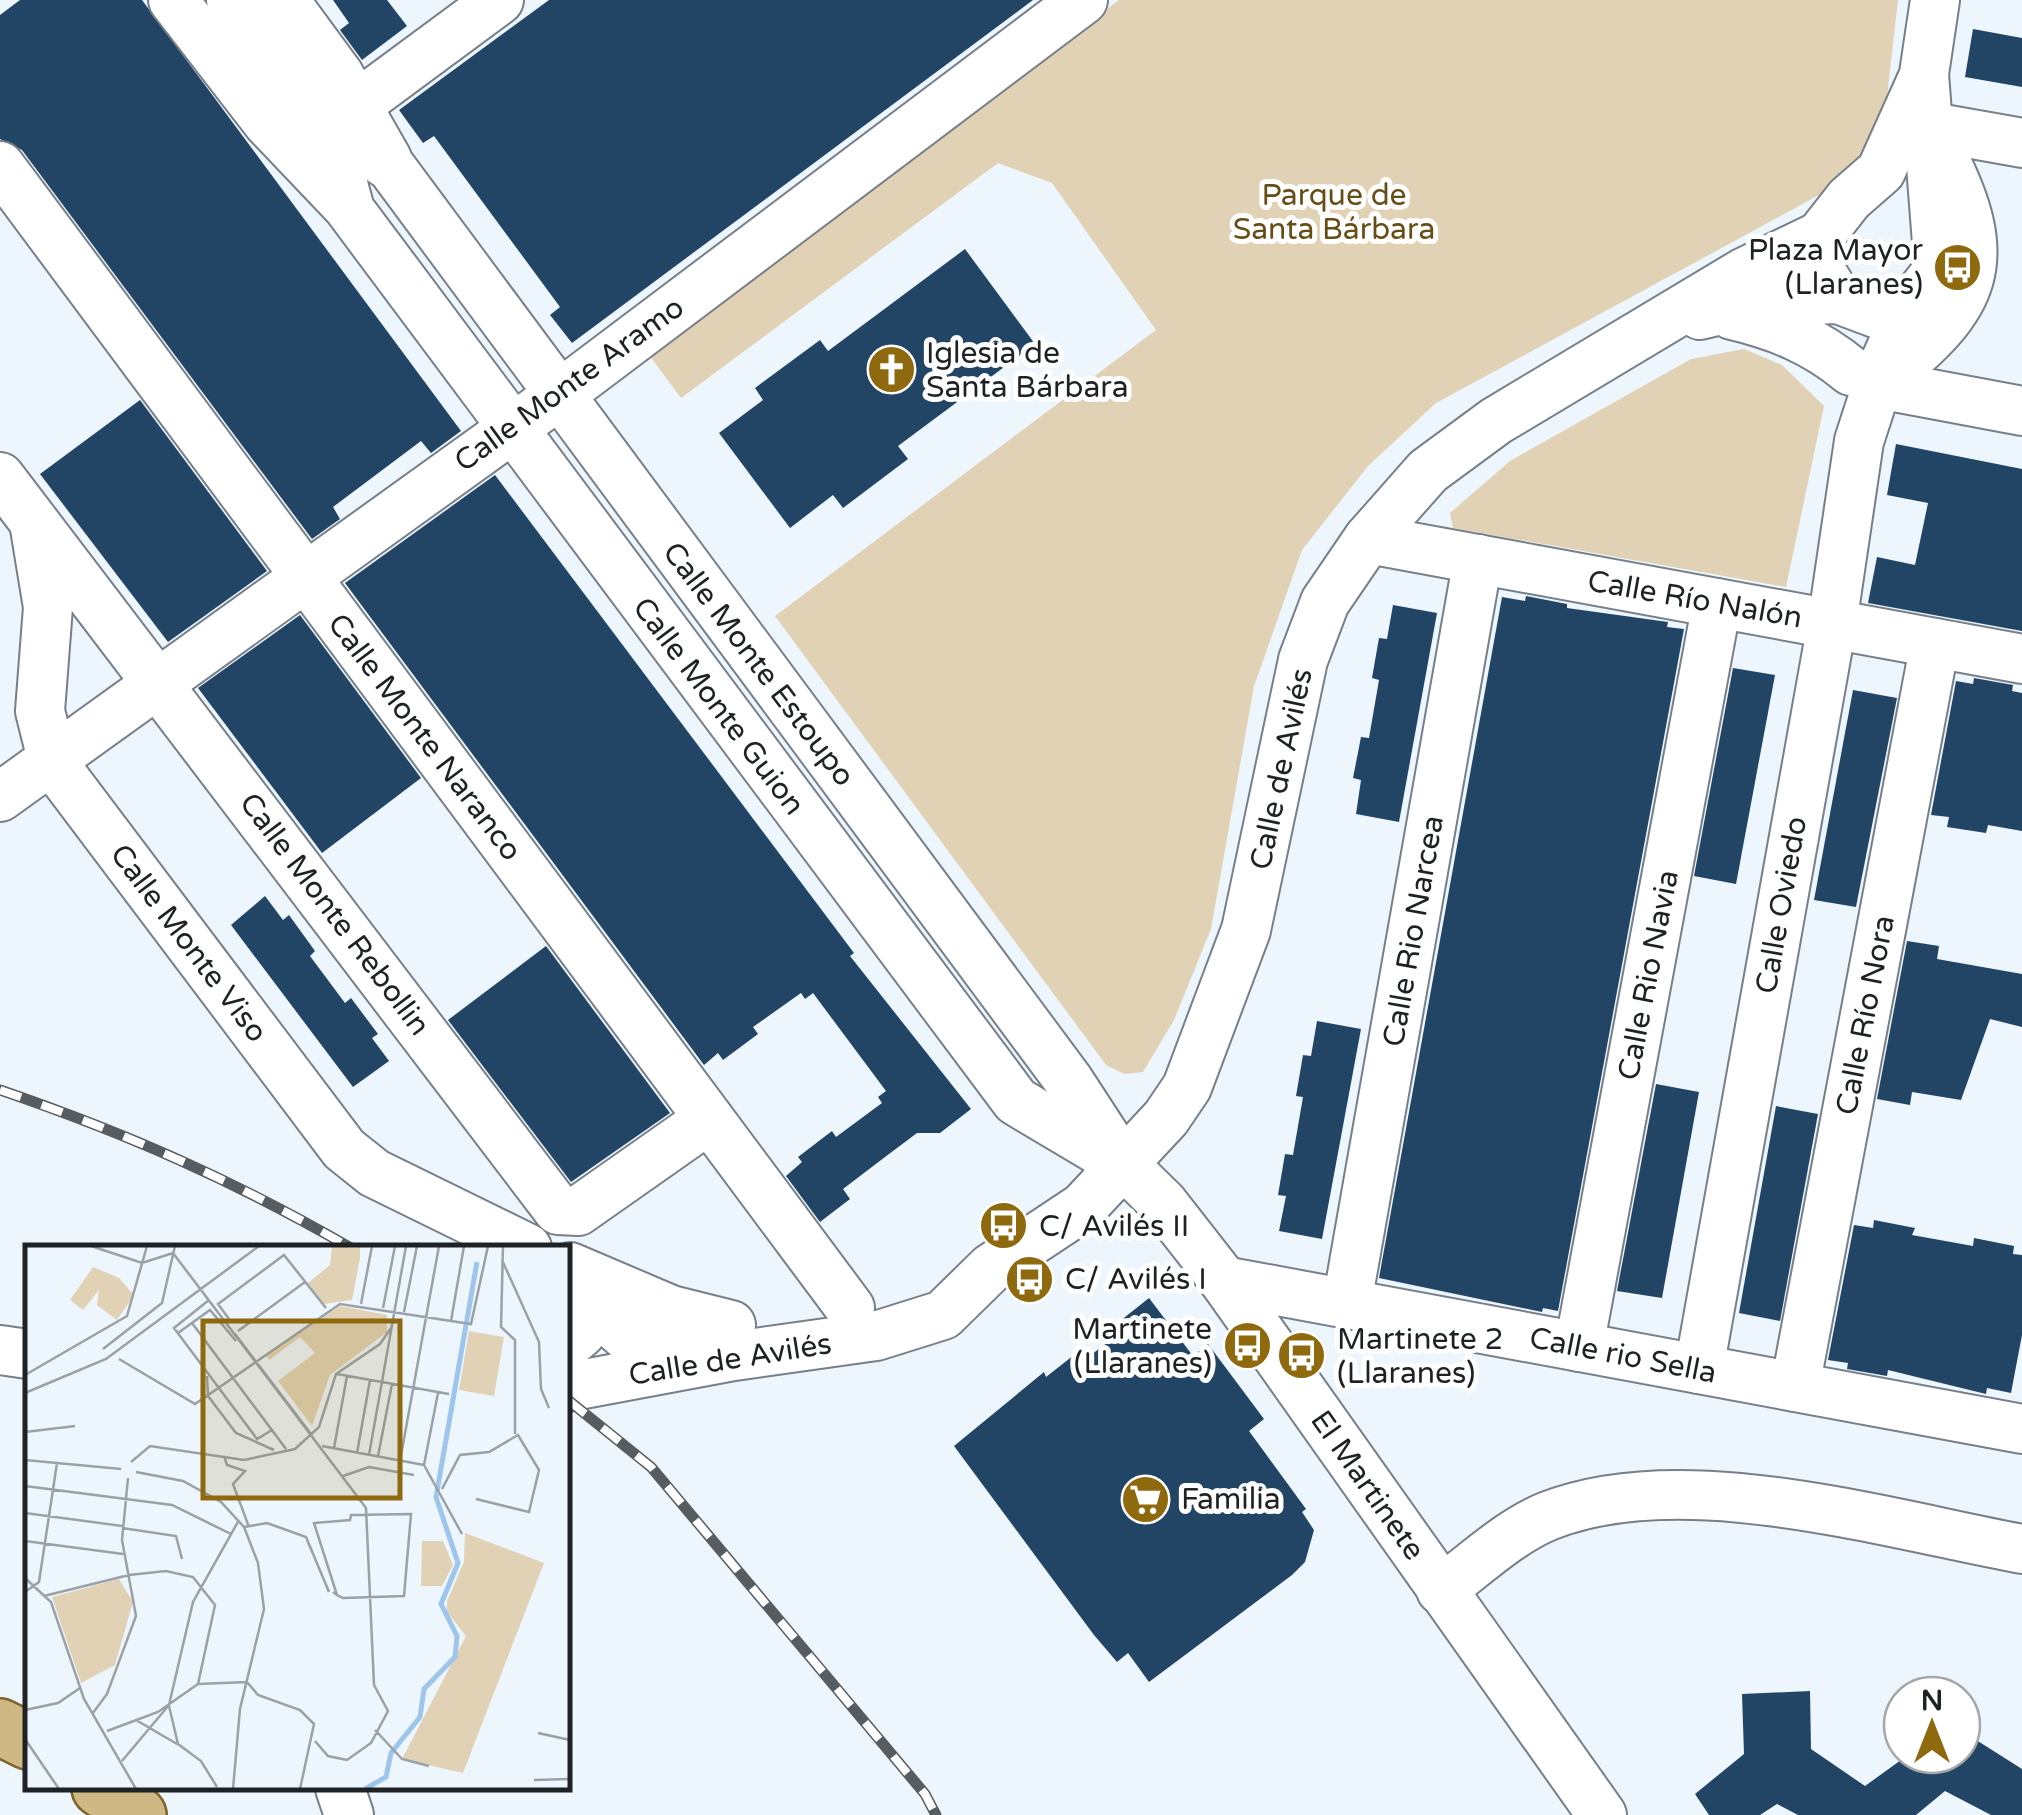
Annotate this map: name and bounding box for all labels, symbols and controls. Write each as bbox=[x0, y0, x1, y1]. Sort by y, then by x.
park label: Parque de Santa Bárbara bbox=[1233, 177, 1435, 248]
place label: Plaza Mayor (Llaranes) bbox=[1748, 232, 1923, 303]
bus stop icon: Plaza Mayor (Llaranes) bbox=[1932, 241, 1984, 293]
street label: Calle Monte Aramo bbox=[447, 289, 691, 480]
place label: Iglesia de Santa Bárbara bbox=[926, 335, 1129, 406]
church icon: Iglesia de Santa Bárbara bbox=[865, 344, 917, 396]
street label: Calle Monte Estoupo bbox=[655, 535, 863, 794]
street label: Calle Río Nalón bbox=[1585, 562, 1805, 637]
street label: Calle Monte Guion bbox=[625, 590, 813, 823]
street label: Calle Monte Naranco bbox=[320, 606, 530, 868]
street label: Calle de Avilés bbox=[1242, 665, 1321, 873]
street label: Calle Monte Rebollin bbox=[231, 786, 438, 1043]
street label: Calle Rio Narcea bbox=[1375, 813, 1452, 1050]
street label: Calle Oviedo bbox=[1748, 814, 1815, 997]
street label: Calle Monte Viso bbox=[102, 837, 275, 1050]
street label: Calle Rio Navia bbox=[1610, 867, 1687, 1083]
street label: Calle Río Nora bbox=[1828, 912, 1903, 1118]
bus stop icon: C/ Avilés II bbox=[978, 1200, 1030, 1252]
place label: C/ Avilés II bbox=[1039, 1208, 1189, 1245]
inset map bbox=[25, 1245, 570, 1790]
bus stop icon: C/ Avilés I bbox=[1004, 1253, 1056, 1305]
place label: C/ Avilés I bbox=[1065, 1261, 1207, 1298]
place label: Martinete (Llaranes) bbox=[1072, 1311, 1212, 1382]
street label: Calle rio Sella bbox=[1526, 1319, 1720, 1392]
bus stop icon: Martinete (Llaranes) bbox=[1221, 1320, 1273, 1372]
place label: Martinete 2 (Llaranes) bbox=[1337, 1321, 1503, 1392]
street label: Calle de Avilés bbox=[626, 1325, 834, 1394]
bus stop icon: Martinete 2 (Llaranes) bbox=[1276, 1330, 1328, 1382]
street label: El Martinete bbox=[1302, 1403, 1433, 1567]
supermarket icon: Familia bbox=[1120, 1473, 1172, 1525]
place label: Familia bbox=[1181, 1481, 1281, 1518]
north arrow bbox=[1882, 1675, 1982, 1775]
text: N bbox=[1921, 1684, 1943, 1718]

